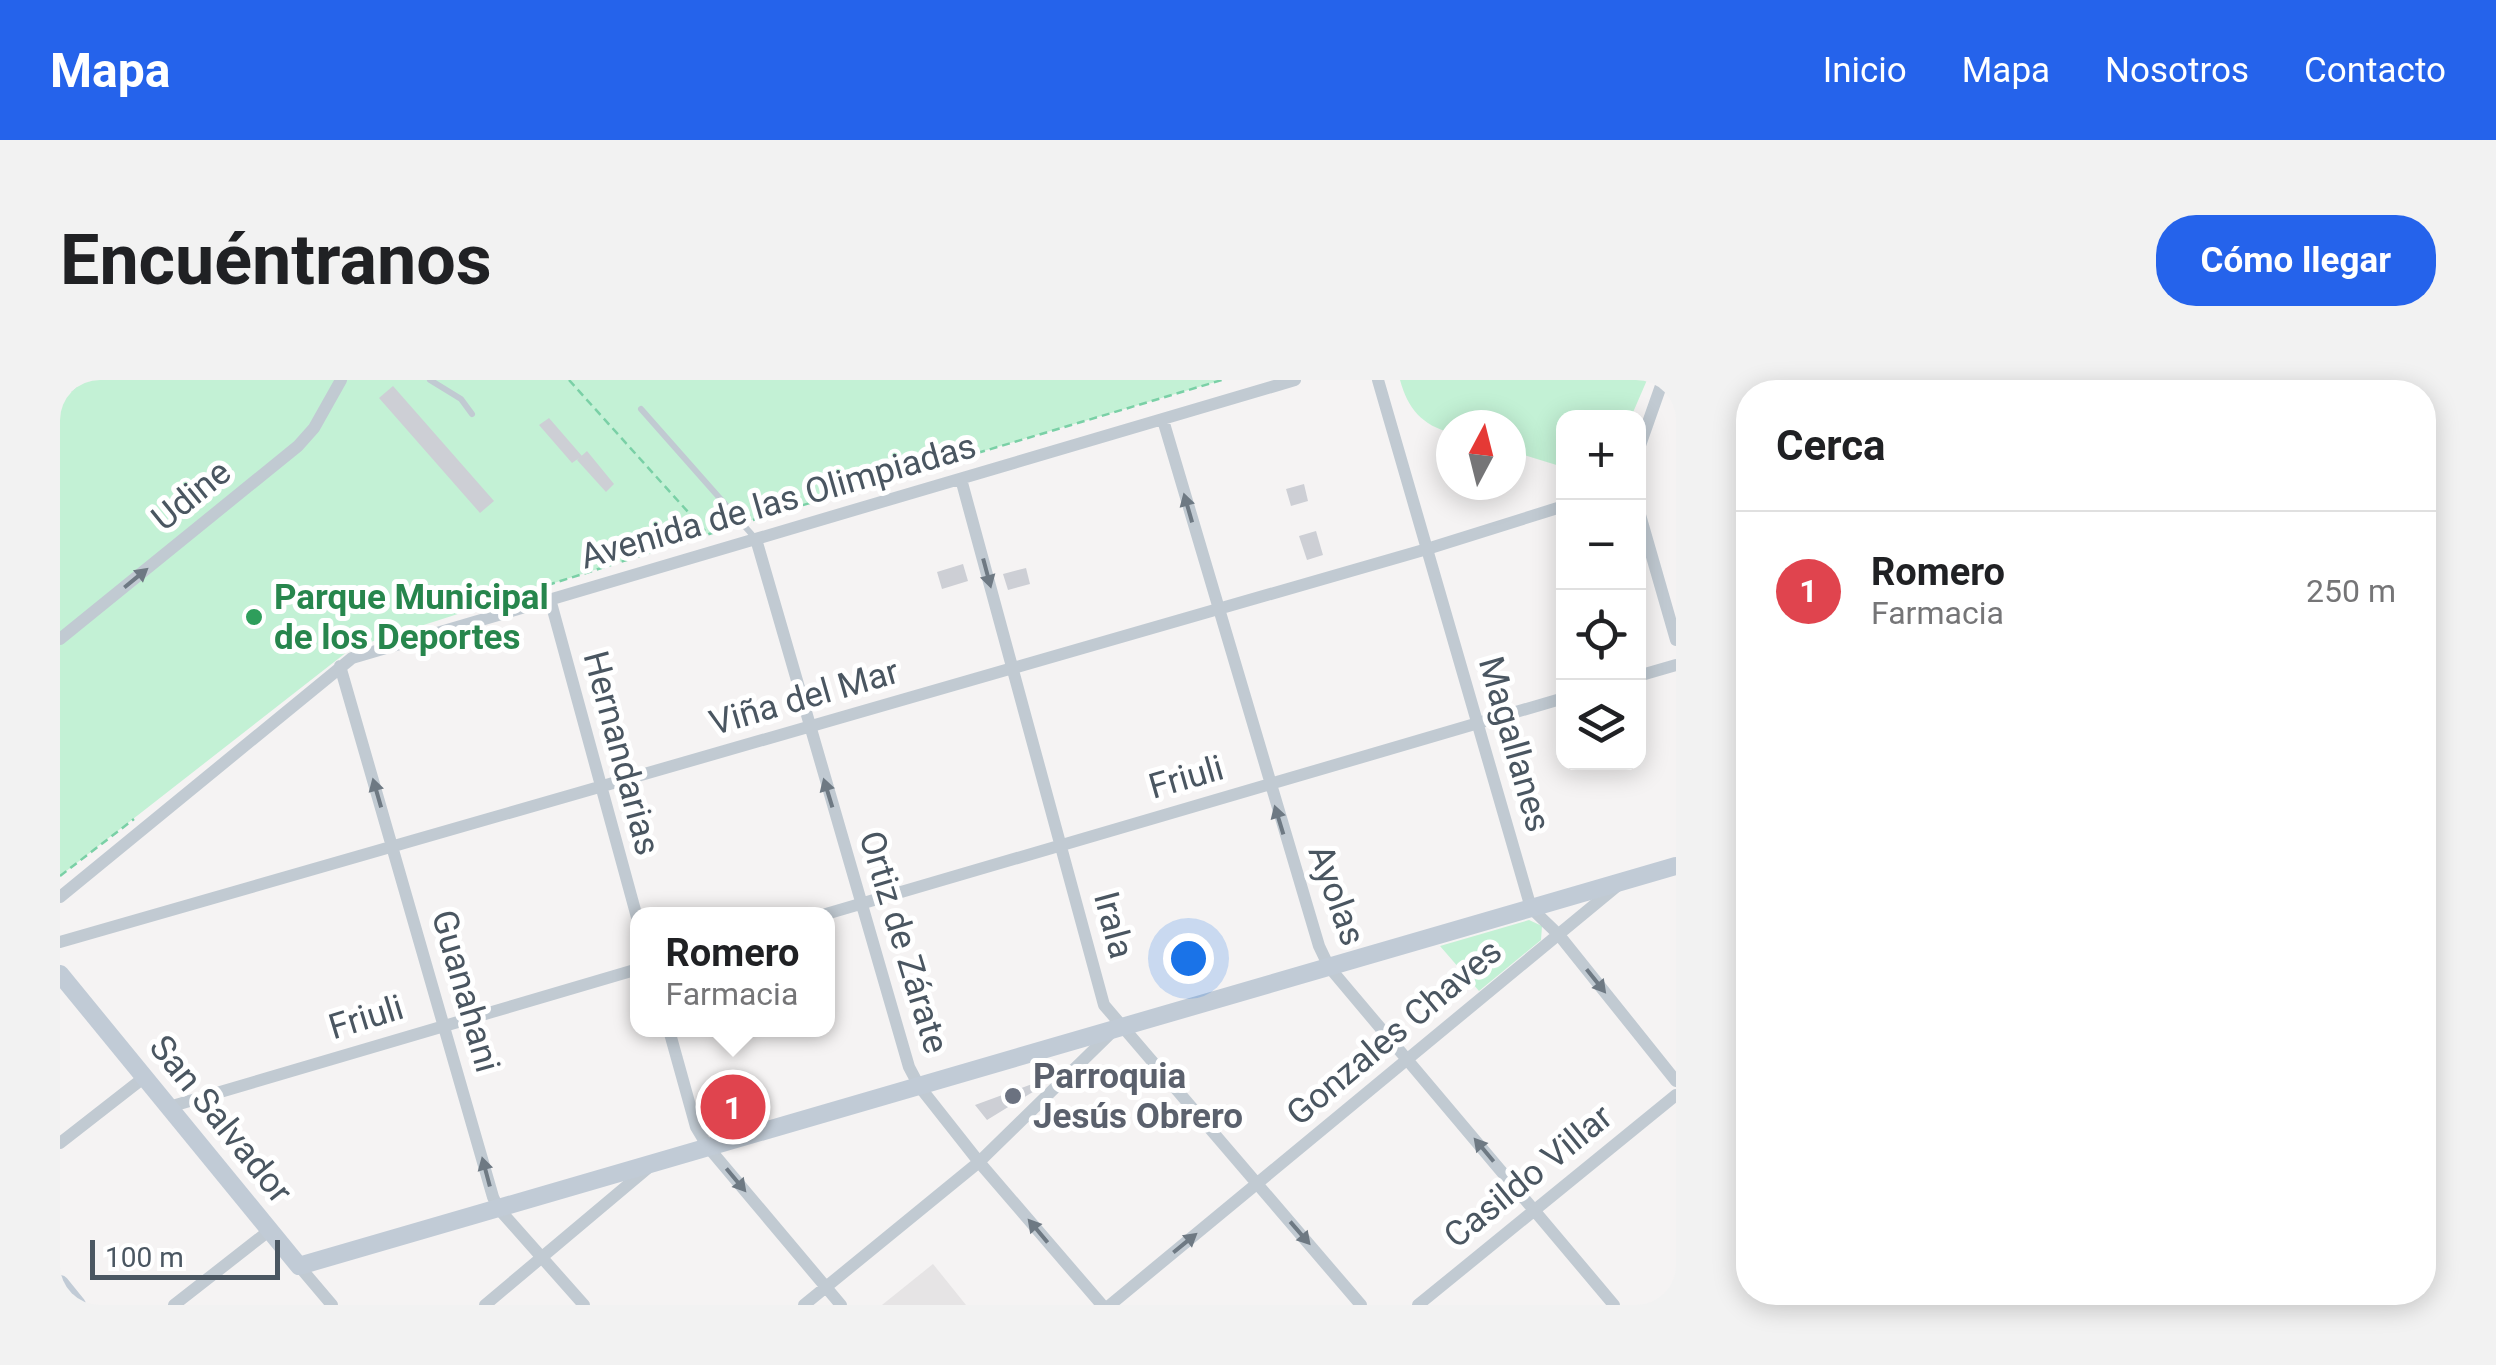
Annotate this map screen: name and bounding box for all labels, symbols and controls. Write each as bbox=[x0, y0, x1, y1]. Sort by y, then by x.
text: Mapa bbox=[50, 42, 170, 99]
text: Inicio bbox=[1823, 50, 1907, 91]
text: Mapa bbox=[1962, 50, 2050, 91]
text: Nosotros bbox=[2105, 50, 2249, 91]
text: Contacto bbox=[2304, 50, 2446, 91]
button: Cómo llegar bbox=[2156, 215, 2436, 306]
text: Encuéntranos bbox=[60, 219, 492, 301]
north arrow bbox=[1436, 410, 1526, 500]
map controls bbox=[1556, 410, 1646, 770]
button: + bbox=[1556, 410, 1646, 500]
text: Cerca bbox=[1776, 421, 1886, 470]
street label: Avenida de las Olimpiadas bbox=[576, 425, 981, 578]
street label: Udine bbox=[144, 452, 239, 539]
one-way arrow bbox=[1180, 492, 1195, 523]
button: − bbox=[1556, 500, 1646, 590]
text: Romero bbox=[1871, 550, 2005, 594]
one-way arrow bbox=[980, 558, 996, 589]
one-way arrow bbox=[123, 568, 149, 589]
text: 1 bbox=[1799, 572, 1818, 610]
text: 250 m bbox=[2306, 572, 2396, 610]
place label: Parque Municipal de los Deportes bbox=[274, 577, 549, 658]
button: locate bbox=[1556, 590, 1646, 680]
text: Farmacia bbox=[1871, 594, 2004, 632]
marker: Parque Municipal de los Deportes bbox=[243, 606, 265, 628]
street label: Hernandarias bbox=[575, 647, 668, 860]
street label: Viña del Mar bbox=[705, 651, 904, 744]
street label: Magallanes bbox=[1470, 652, 1559, 836]
button: layers bbox=[1556, 680, 1646, 770]
street label: Friuli bbox=[1144, 747, 1228, 808]
one-way arrow bbox=[369, 777, 384, 808]
one-way arrow bbox=[820, 777, 835, 807]
one-way arrow bbox=[1271, 805, 1286, 835]
street label: Ortiz de Zárate bbox=[850, 826, 957, 1058]
street label: Ayolas bbox=[1300, 839, 1374, 951]
street label: Irala bbox=[1085, 887, 1142, 963]
street label: Guanahani bbox=[423, 905, 508, 1077]
popup bbox=[630, 907, 835, 1037]
text: Romero bbox=[665, 931, 800, 975]
street label: Gonzales Chaves bbox=[1279, 931, 1510, 1134]
your location bbox=[1163, 933, 1214, 984]
one-way arrow bbox=[1585, 968, 1606, 993]
text: Farmacia bbox=[665, 975, 798, 1013]
street label: Friuli bbox=[324, 987, 408, 1048]
street label: San Salvador bbox=[141, 1027, 301, 1211]
place label: Parroquia Jesús Obrero bbox=[1033, 1056, 1243, 1137]
pin: 1 bbox=[700, 1070, 766, 1144]
marker: Parroquia Jesús Obrero bbox=[1002, 1085, 1024, 1107]
street label: Casildo Villar bbox=[1436, 1096, 1621, 1257]
one-way arrow bbox=[1474, 1138, 1495, 1163]
one-way arrow bbox=[478, 1157, 493, 1187]
one-way arrow bbox=[724, 1167, 746, 1192]
one-way arrow bbox=[1028, 1218, 1050, 1243]
one-way arrow bbox=[1288, 1220, 1310, 1245]
one-way arrow bbox=[1173, 1233, 1198, 1254]
scale bar bbox=[90, 1235, 280, 1280]
text: 100 m bbox=[105, 1241, 184, 1274]

